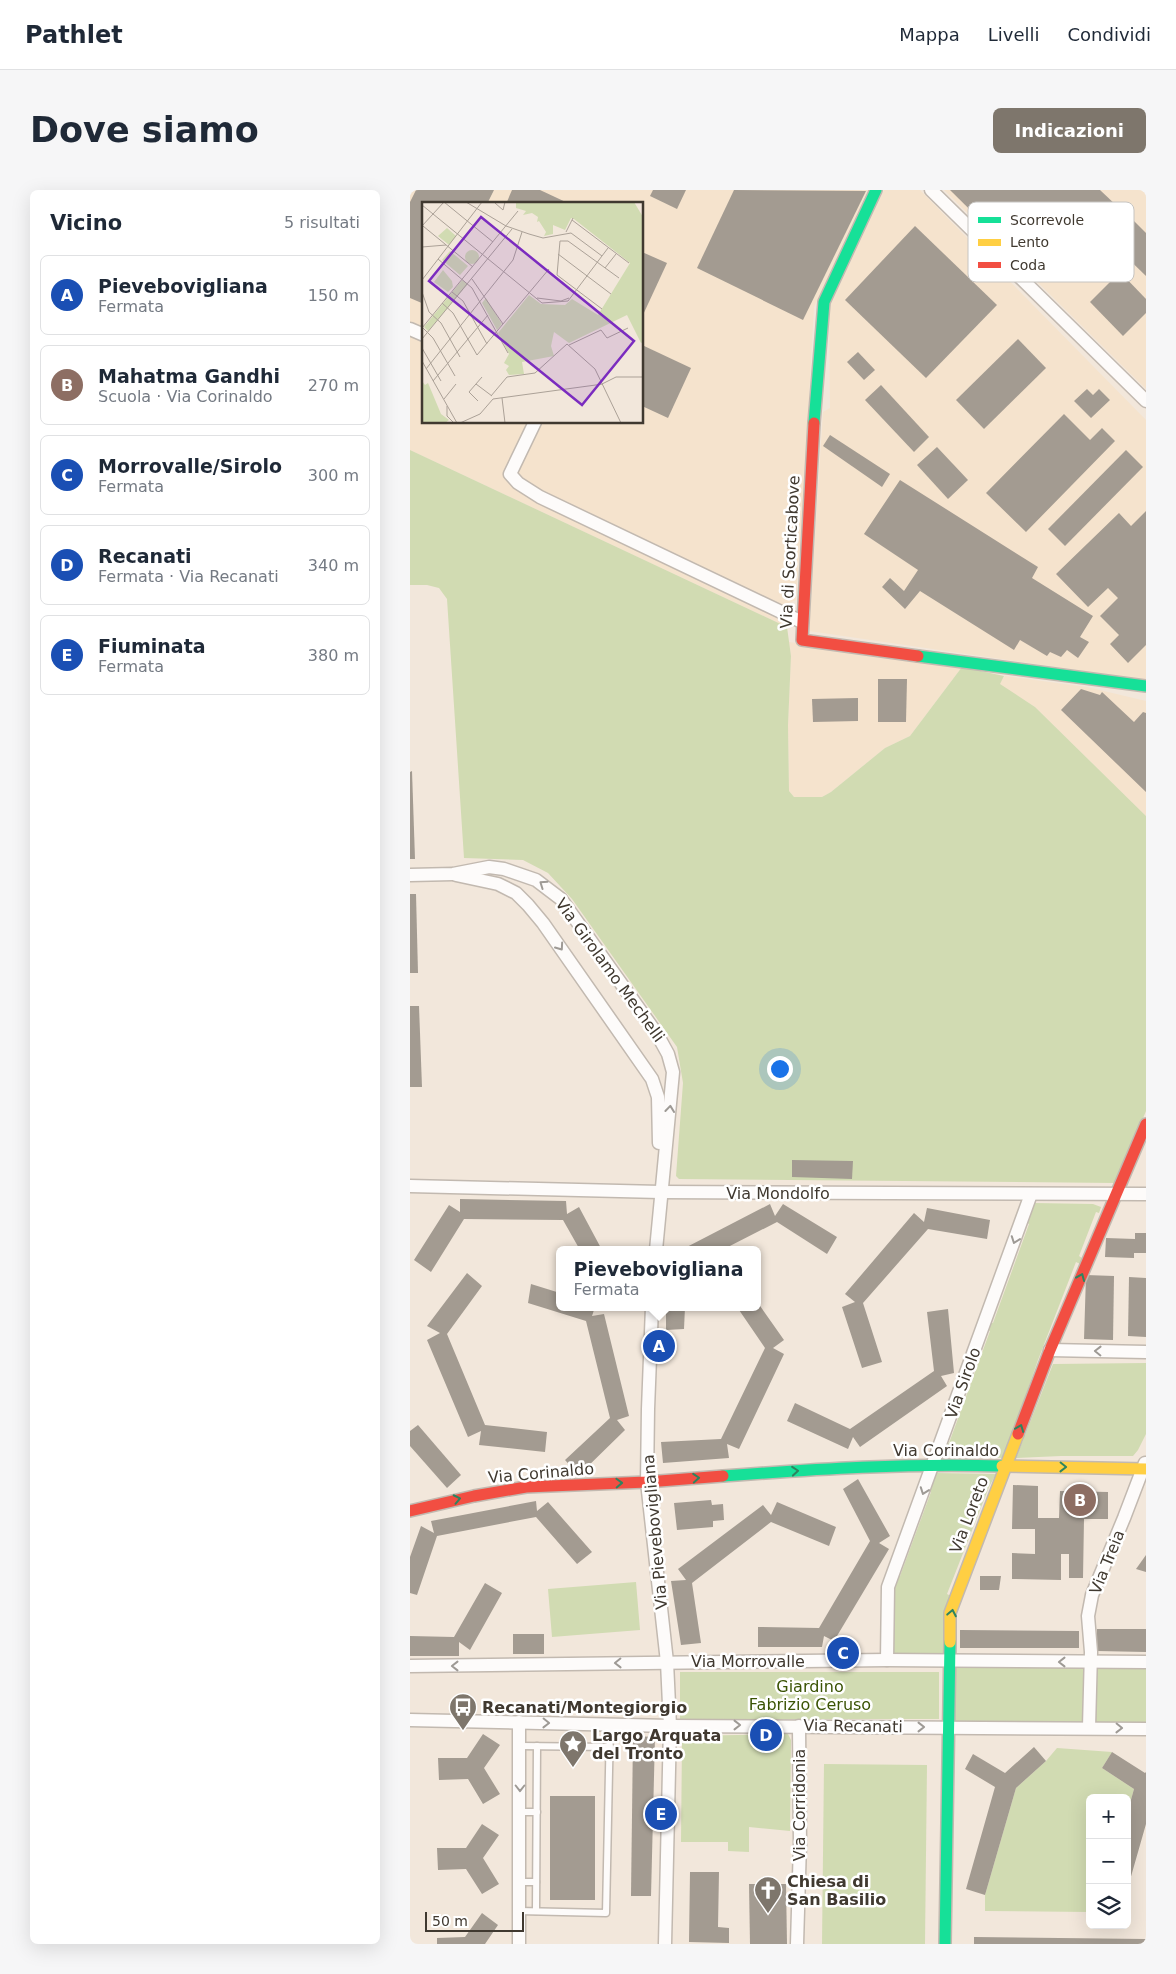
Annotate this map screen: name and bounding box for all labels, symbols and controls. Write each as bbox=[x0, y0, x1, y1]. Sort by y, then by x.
text: Pathlet bbox=[25, 21, 123, 49]
text: Mappa bbox=[899, 24, 960, 45]
text: Livelli bbox=[988, 24, 1040, 45]
text: Condividi bbox=[1068, 24, 1151, 45]
button: Indicazioni bbox=[993, 108, 1146, 153]
text: Dove siamo bbox=[30, 110, 259, 150]
inset map bbox=[422, 202, 644, 424]
legend bbox=[968, 202, 1134, 282]
text: Vicino bbox=[50, 211, 122, 235]
text: Scorrevole bbox=[1010, 212, 1084, 228]
text: 5 risultati bbox=[284, 213, 360, 232]
text: Lento bbox=[1010, 234, 1049, 250]
text: Coda bbox=[1010, 257, 1046, 273]
text: Pievebovigliana bbox=[98, 275, 268, 297]
text: A bbox=[61, 286, 73, 305]
text: 150 m bbox=[308, 286, 359, 305]
text: Fermata bbox=[98, 297, 164, 316]
text: Mahatma Gandhi bbox=[98, 365, 280, 387]
text: B bbox=[61, 376, 73, 395]
text: 270 m bbox=[308, 376, 359, 395]
text: Scuola · Via Corinaldo bbox=[98, 387, 273, 406]
text: Morrovalle/Sirolo bbox=[98, 455, 282, 477]
text: C bbox=[61, 466, 73, 485]
text: 300 m bbox=[308, 466, 359, 485]
street label: Via di Scorticabove bbox=[776, 475, 804, 629]
text: Fermata bbox=[98, 477, 164, 496]
text: Recanati bbox=[98, 545, 192, 567]
text: D bbox=[60, 556, 74, 575]
text: 340 m bbox=[308, 556, 359, 575]
text: Fermata · Via Recanati bbox=[98, 567, 279, 586]
text: Fiuminata bbox=[98, 635, 206, 657]
text: E bbox=[62, 646, 72, 665]
text: 380 m bbox=[308, 646, 359, 665]
text: Fermata bbox=[98, 657, 164, 676]
one-way arrow bbox=[539, 881, 548, 891]
street label: Via Girolamo Mechelli bbox=[551, 894, 669, 1046]
one-way arrow bbox=[554, 941, 563, 951]
your location bbox=[767, 1056, 793, 1082]
one-way arrow bbox=[664, 1105, 675, 1113]
street label: Via Mondolfo bbox=[726, 1184, 830, 1203]
one-way arrow bbox=[1011, 1235, 1021, 1244]
popup bbox=[556, 1246, 761, 1311]
text: Pievebovigliana bbox=[574, 1258, 743, 1280]
one-way arrow bbox=[1074, 1273, 1085, 1282]
text: Fermata bbox=[574, 1280, 639, 1299]
pin: A bbox=[643, 1327, 675, 1365]
street label: Via Sirolo bbox=[941, 1345, 985, 1421]
one-way arrow bbox=[1094, 1346, 1102, 1356]
one-way arrow bbox=[1014, 1424, 1024, 1432]
street label: Via Corinaldo bbox=[893, 1441, 999, 1460]
street label: Via Pievebovigliana bbox=[639, 1454, 671, 1610]
street label: Via Corinaldo bbox=[487, 1459, 595, 1487]
one-way arrow bbox=[1059, 1462, 1067, 1472]
one-way arrow bbox=[792, 1465, 800, 1476]
one-way arrow bbox=[692, 1473, 700, 1484]
street label: Via Loreto bbox=[946, 1474, 992, 1556]
one-way arrow bbox=[615, 1478, 623, 1488]
pin: B bbox=[1064, 1481, 1096, 1519]
one-way arrow bbox=[919, 1486, 930, 1495]
one-way arrow bbox=[453, 1495, 462, 1505]
street label: Via Treia bbox=[1086, 1527, 1128, 1597]
one-way arrow bbox=[946, 1608, 956, 1617]
pin: C bbox=[827, 1634, 859, 1672]
street label: Via Morrovalle bbox=[691, 1652, 805, 1671]
one-way arrow bbox=[1058, 1656, 1066, 1667]
one-way arrow bbox=[614, 1658, 622, 1668]
one-way arrow bbox=[451, 1661, 459, 1671]
park label: Giardino Fabrizio Ceruso bbox=[749, 1677, 871, 1714]
bus stop icon: Recanati/Montegiorgio bbox=[448, 1692, 478, 1731]
place label: Recanati/Montegiorgio bbox=[482, 1698, 687, 1717]
pin: D bbox=[750, 1716, 782, 1754]
street label: Via Recanati bbox=[803, 1716, 903, 1736]
one-way arrow bbox=[542, 1717, 550, 1728]
one-way arrow bbox=[733, 1720, 741, 1730]
one-way arrow bbox=[918, 1722, 926, 1732]
one-way arrow bbox=[1116, 1723, 1123, 1733]
place label: Largo Arquata del Tronto bbox=[592, 1726, 721, 1763]
place icon: Largo Arquata del Tronto bbox=[558, 1729, 588, 1768]
street label: Via Corridonia bbox=[790, 1749, 809, 1861]
one-way arrow bbox=[515, 1784, 525, 1792]
map controls bbox=[1086, 1794, 1131, 1929]
button: + bbox=[1086, 1794, 1131, 1839]
pin: E bbox=[645, 1795, 677, 1833]
button: − bbox=[1086, 1839, 1131, 1884]
place label: Chiesa di San Basilio bbox=[787, 1872, 886, 1909]
church icon: Chiesa di San Basilio bbox=[753, 1875, 783, 1914]
button: layers bbox=[1086, 1884, 1131, 1929]
scale bar bbox=[425, 1909, 524, 1932]
text: 50 m bbox=[432, 1913, 468, 1929]

